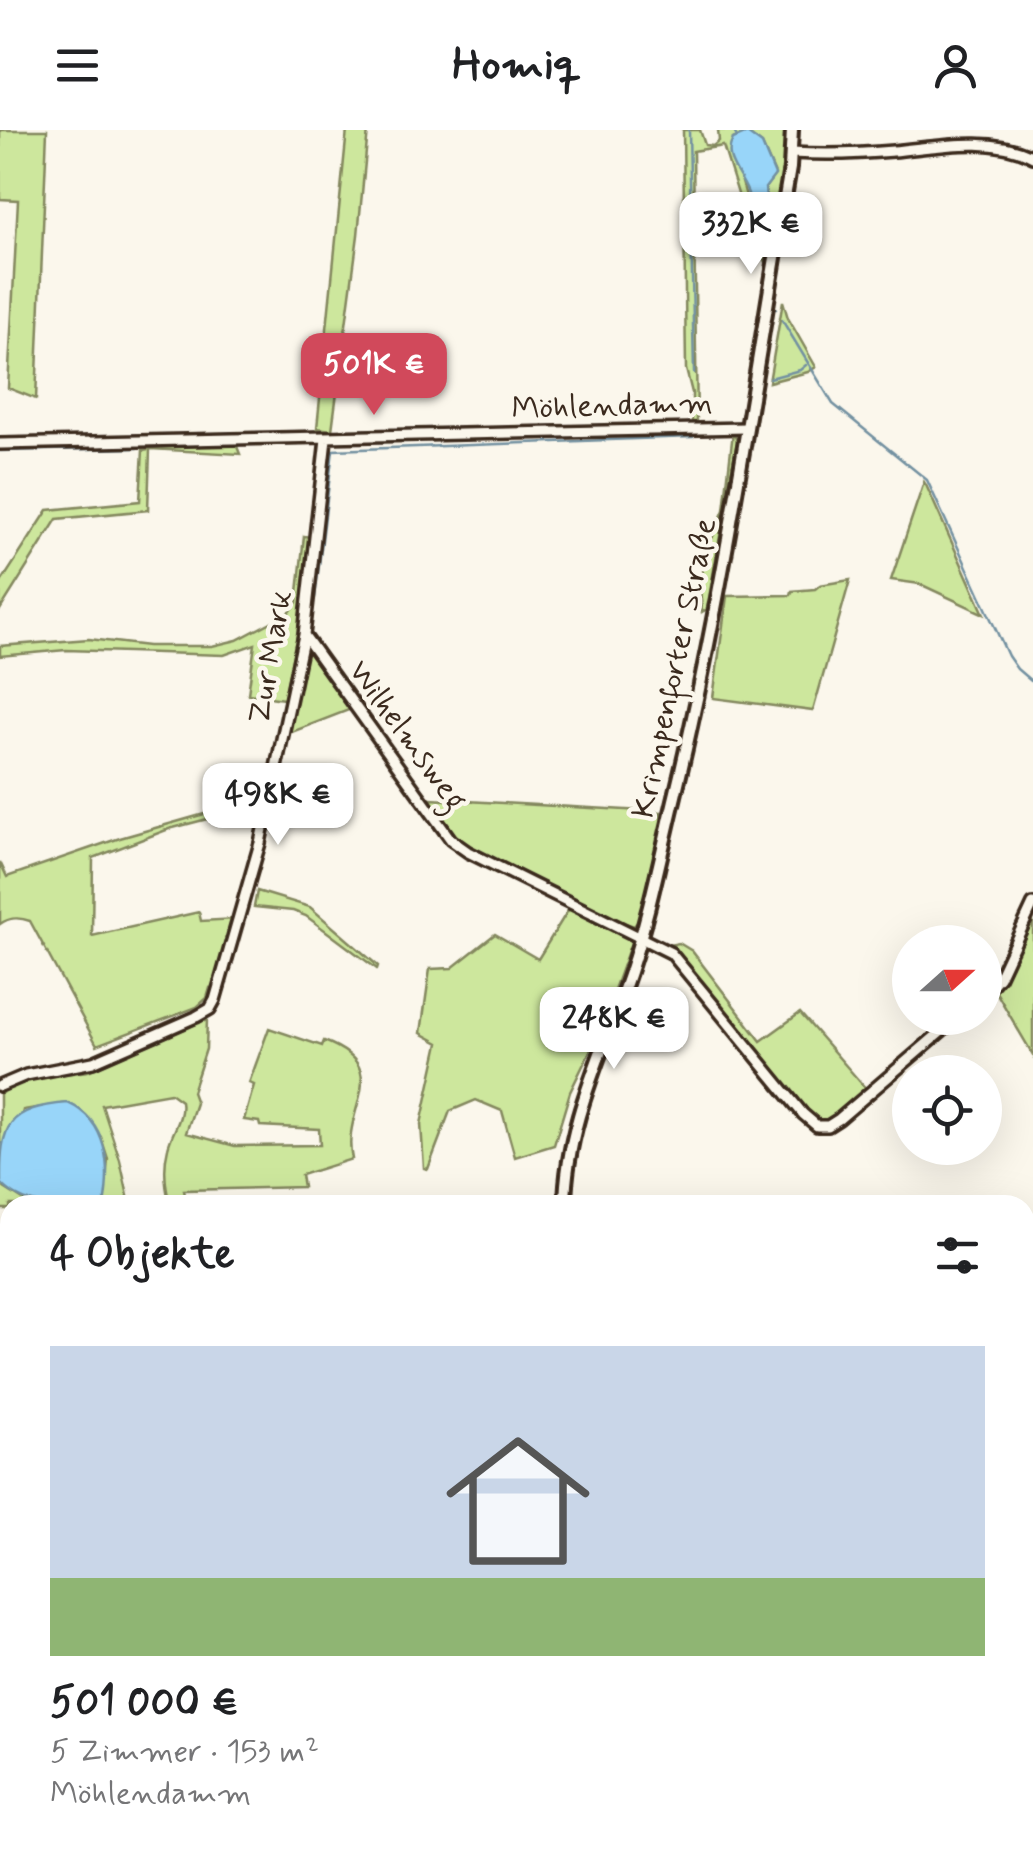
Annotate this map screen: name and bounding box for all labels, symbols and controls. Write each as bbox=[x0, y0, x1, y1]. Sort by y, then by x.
text: Homiq bbox=[452, 36, 581, 95]
icon: menu bbox=[50, 38, 105, 93]
icon: person bbox=[928, 38, 983, 93]
pin: 332K € bbox=[670, 192, 832, 277]
text: 332K € bbox=[701, 203, 801, 245]
pin: 501K € bbox=[293, 333, 455, 418]
text: 501K € bbox=[323, 344, 425, 386]
street label: Möhlendamm bbox=[511, 382, 713, 430]
street label: Krimpenforter Straße bbox=[623, 514, 729, 822]
street label: Zur Mark bbox=[239, 587, 303, 727]
street label: Wilhelmsweg bbox=[336, 652, 476, 822]
pin: 498K € bbox=[197, 763, 359, 848]
text: 498K € bbox=[224, 774, 332, 816]
north arrow bbox=[892, 925, 1002, 1035]
map controls bbox=[892, 925, 1002, 1165]
pin: 248K € bbox=[533, 987, 695, 1072]
text: 248K € bbox=[562, 998, 666, 1040]
button: locate bbox=[892, 1055, 1002, 1165]
text: 4 Objekte bbox=[50, 1228, 235, 1283]
icon: filters bbox=[930, 1228, 985, 1283]
icon: home bbox=[428, 1411, 608, 1591]
text: 501 000 € bbox=[50, 1676, 239, 1731]
text: 5 Zimmer · 153 m² bbox=[50, 1731, 319, 1773]
text: Möhlendamm bbox=[50, 1773, 251, 1815]

